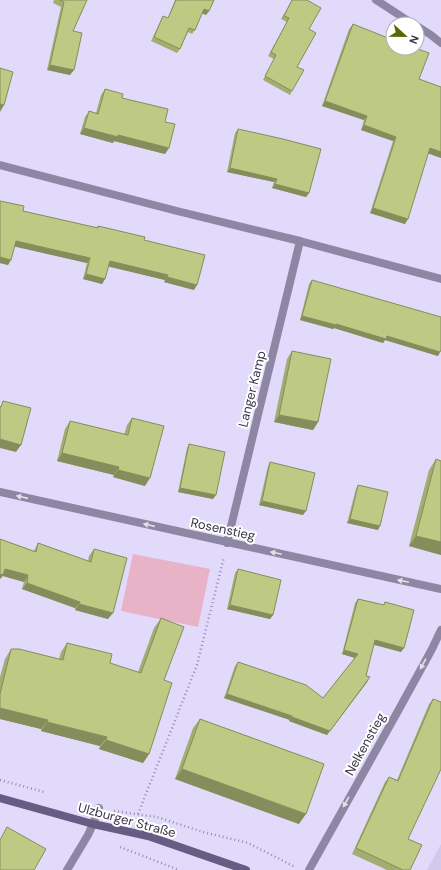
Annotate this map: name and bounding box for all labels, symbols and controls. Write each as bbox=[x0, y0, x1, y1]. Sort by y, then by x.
north arrow bbox=[385, 16, 425, 56]
text: N bbox=[406, 33, 422, 46]
street label: Langer Kamp bbox=[234, 349, 270, 429]
one-way arrow bbox=[16, 494, 28, 500]
street label: Rosenstieg bbox=[189, 514, 257, 544]
one-way arrow bbox=[143, 522, 155, 528]
one-way arrow bbox=[270, 550, 282, 556]
one-way arrow bbox=[397, 577, 409, 583]
one-way arrow bbox=[420, 658, 427, 670]
street label: Nelkenstieg bbox=[341, 710, 389, 778]
one-way arrow bbox=[343, 796, 350, 808]
street label: Ulzburger Straße bbox=[76, 799, 178, 841]

